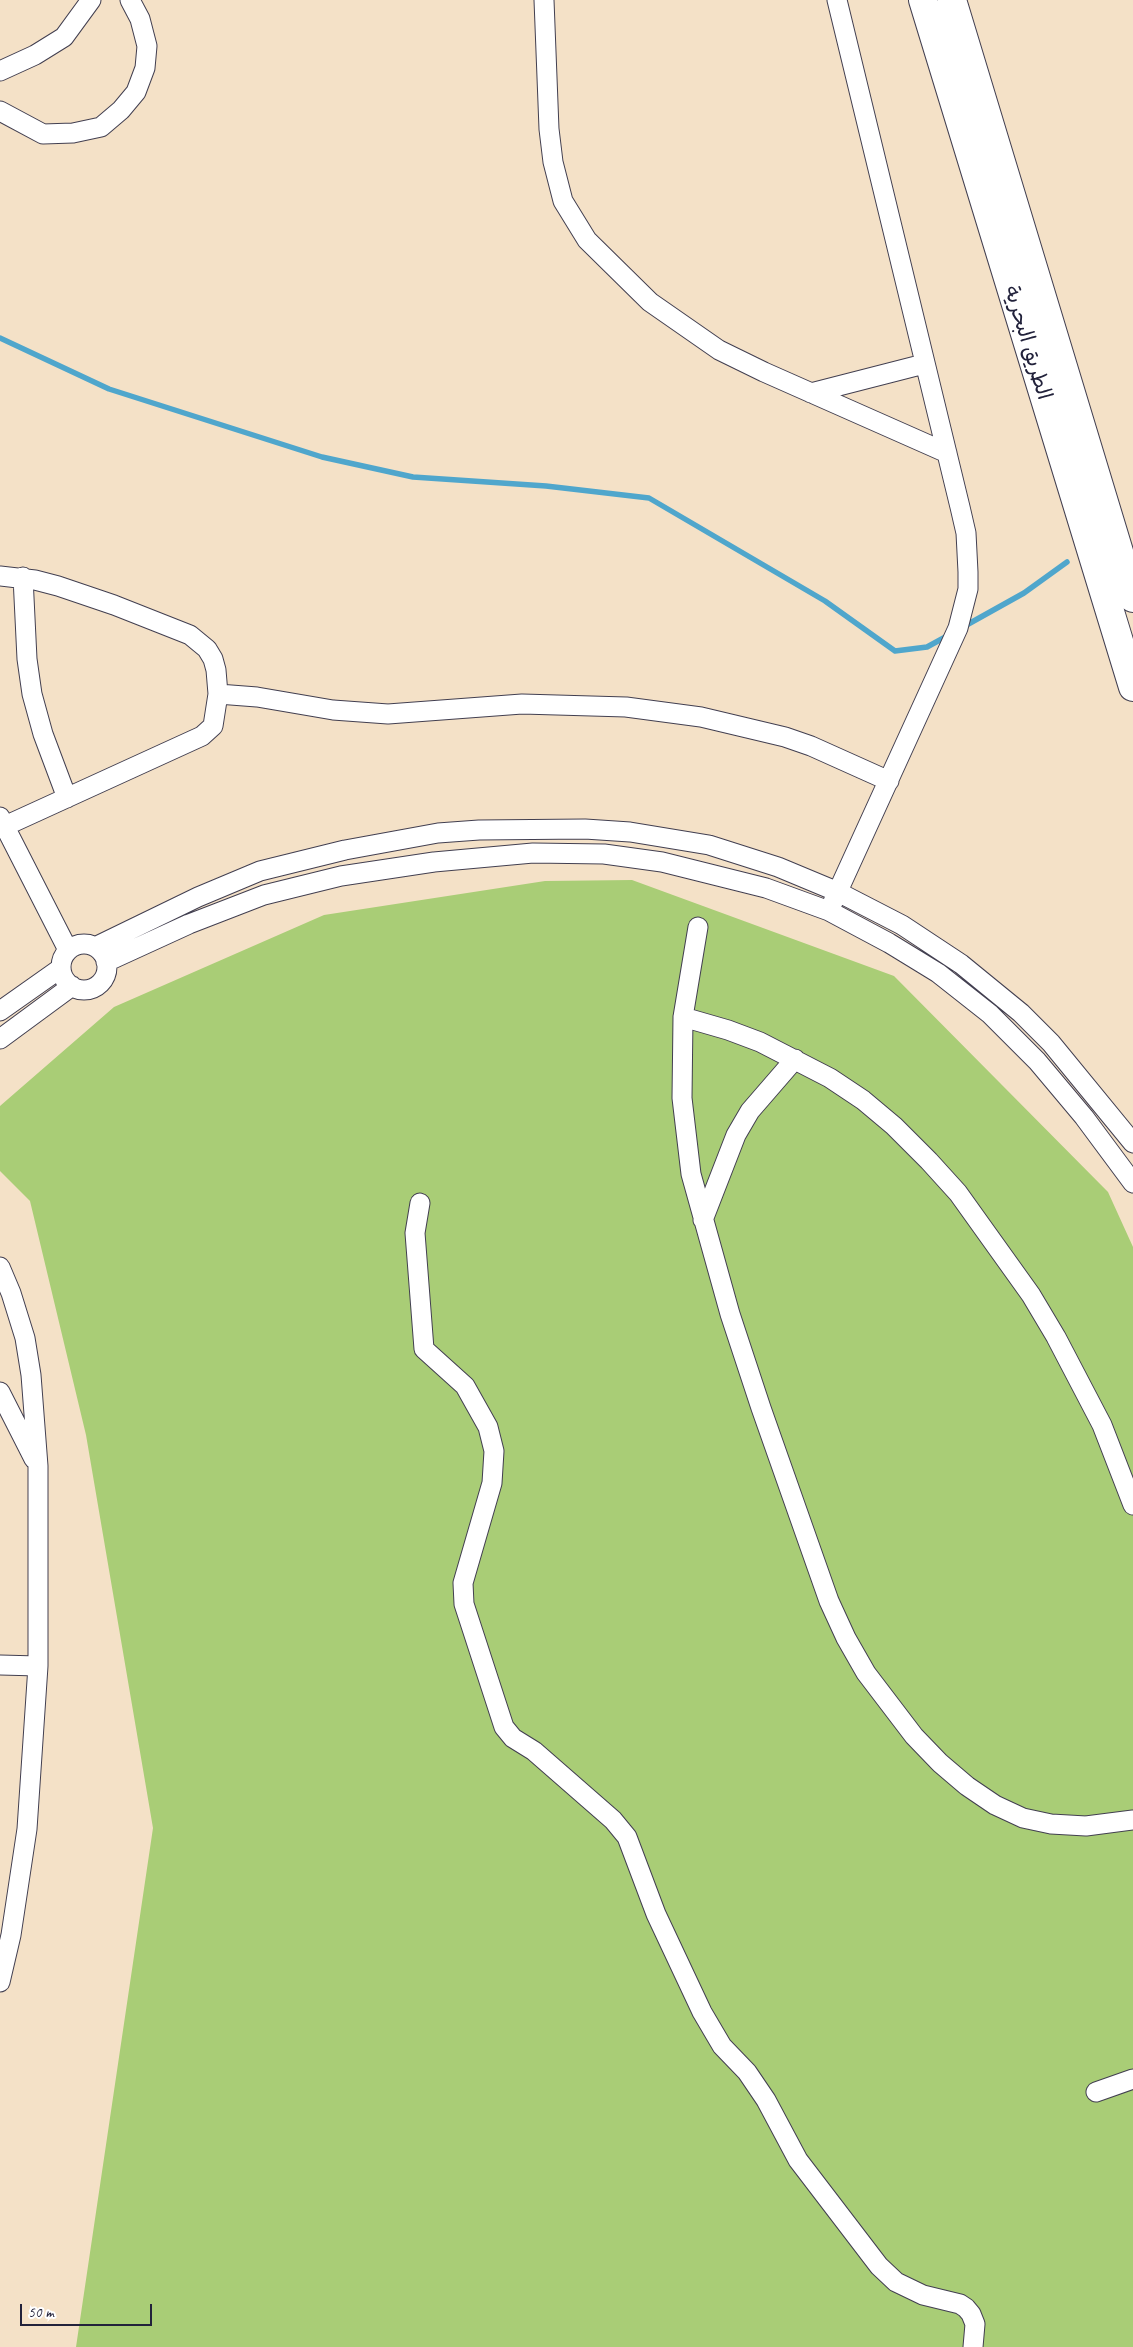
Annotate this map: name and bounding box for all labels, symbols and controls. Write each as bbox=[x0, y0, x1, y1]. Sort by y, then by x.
street label: الطريق البحرية bbox=[998, 283, 1056, 403]
scale bar bbox=[22, 2294, 155, 2326]
text: 50 m bbox=[28, 2303, 54, 2322]

